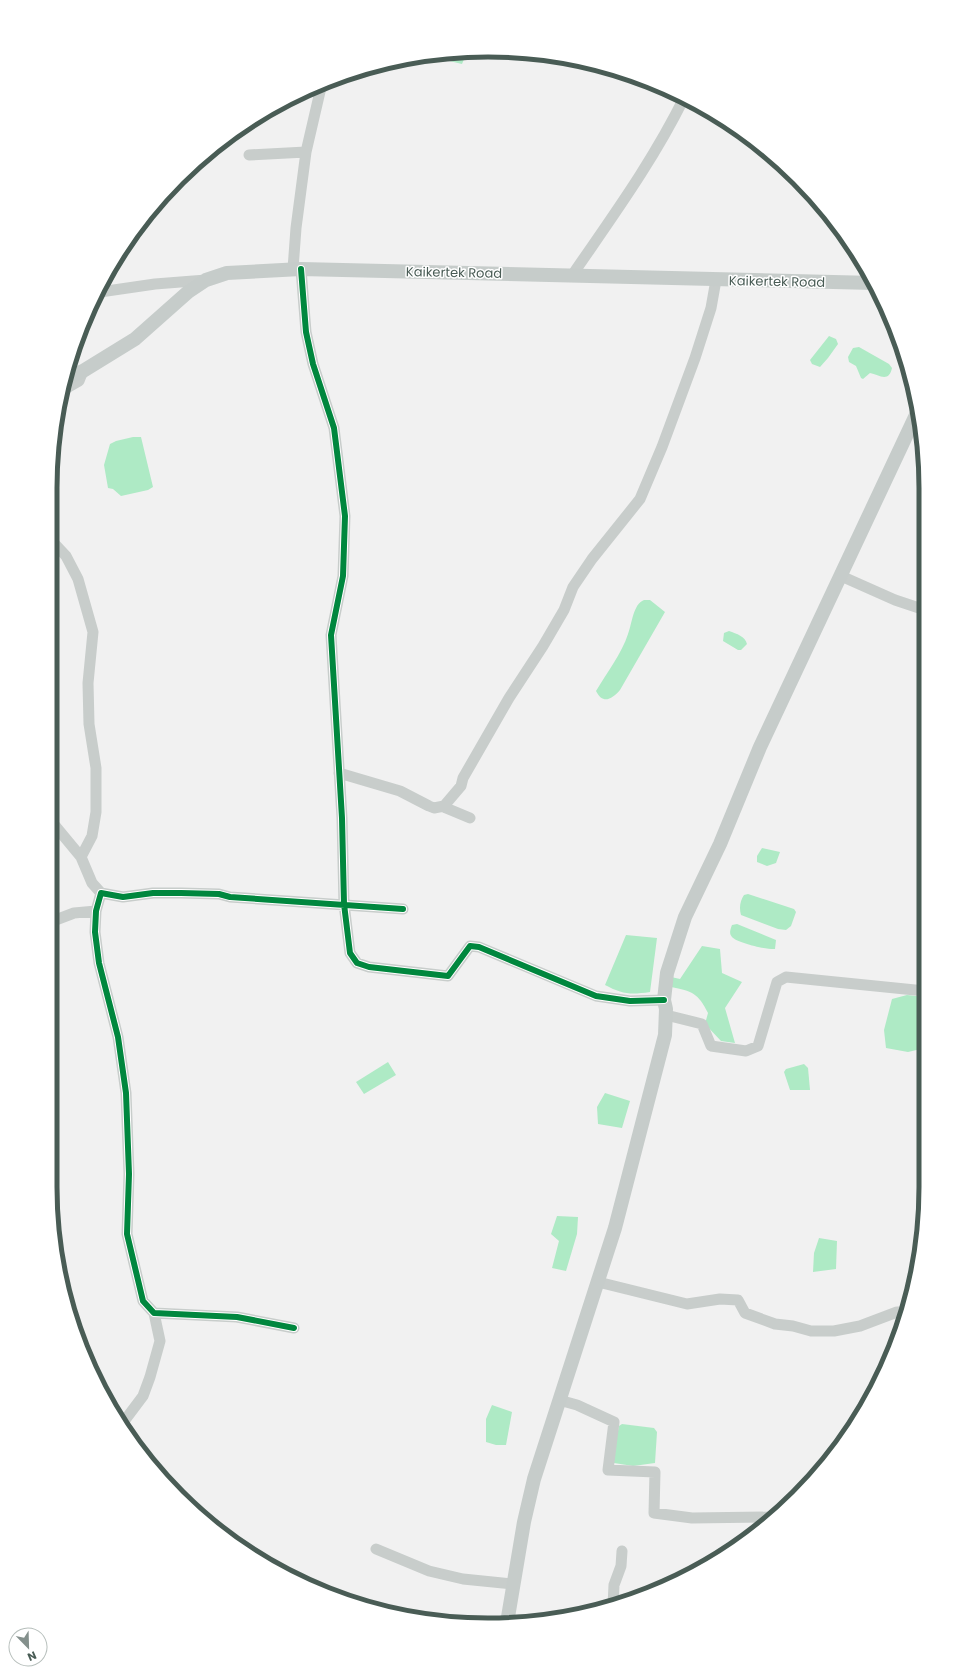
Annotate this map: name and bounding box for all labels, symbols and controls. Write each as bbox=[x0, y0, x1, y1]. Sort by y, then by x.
street label: Kaikertek Road bbox=[406, 262, 502, 283]
street label: Kaikertek Road bbox=[729, 271, 825, 292]
north arrow bbox=[8, 1627, 48, 1667]
text: N bbox=[25, 1647, 39, 1665]

